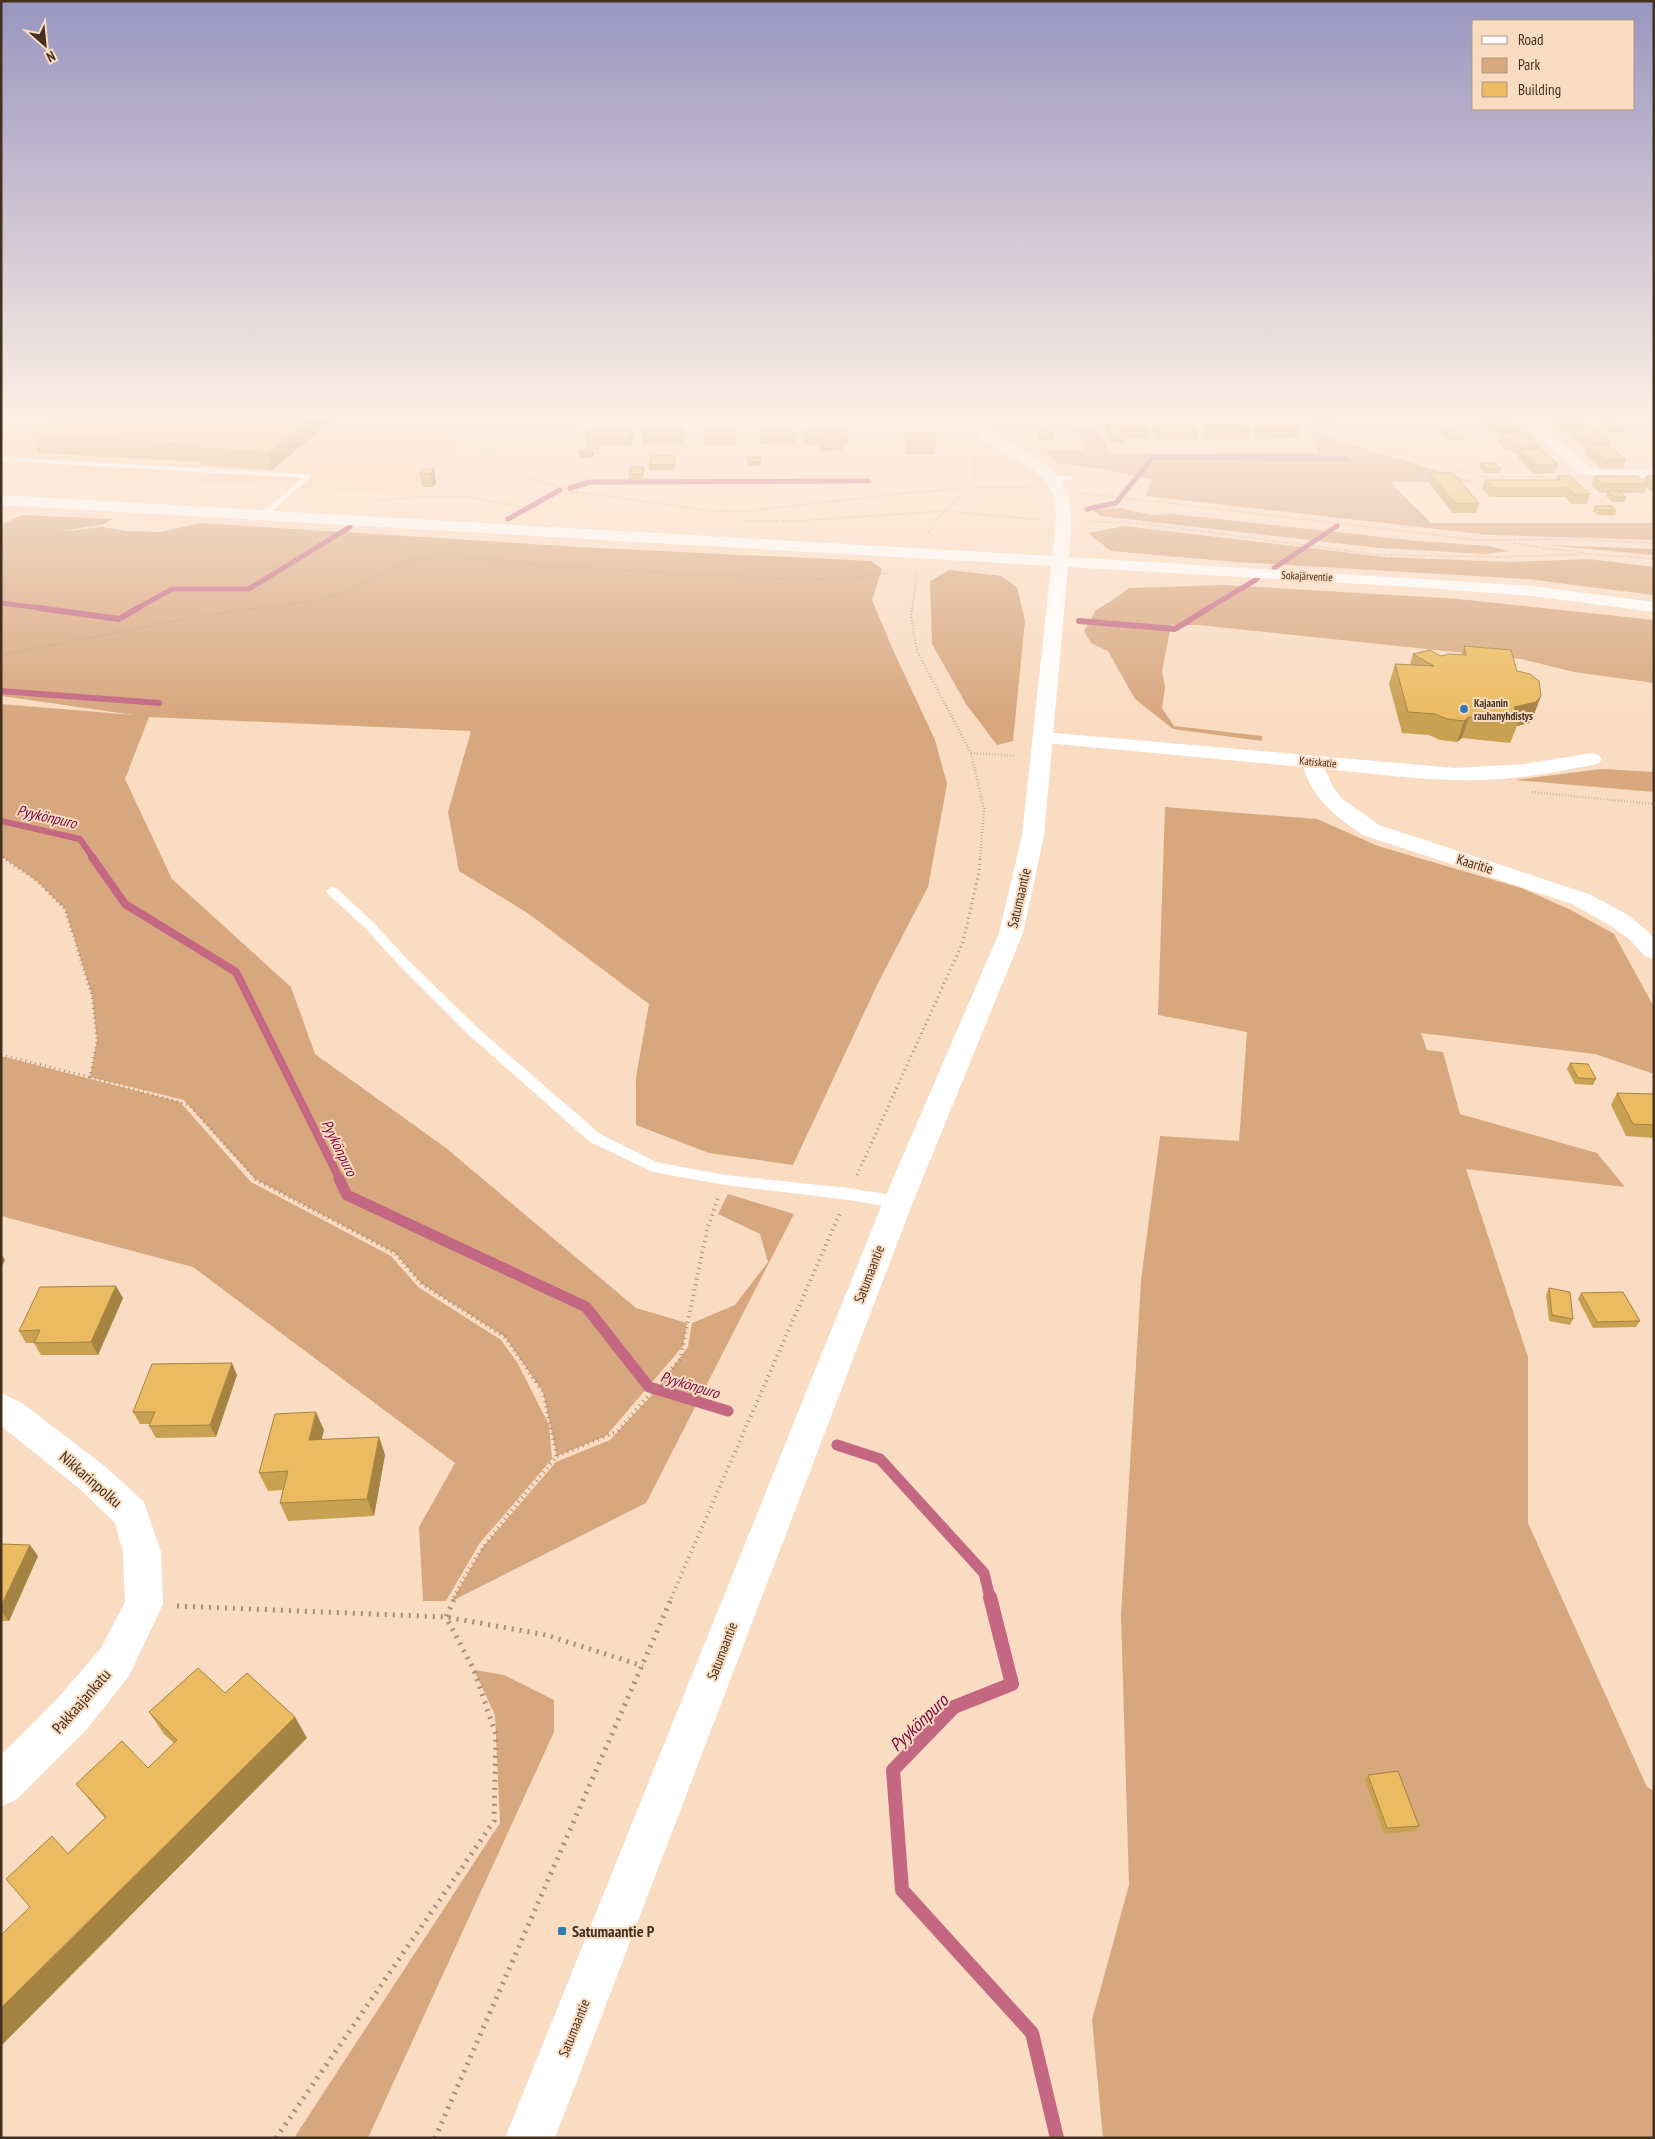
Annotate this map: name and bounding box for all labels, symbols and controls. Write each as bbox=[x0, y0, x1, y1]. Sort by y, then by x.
north arrow bbox=[20, 20, 70, 70]
legend bbox=[1472, 20, 1635, 110]
text: Road bbox=[1518, 30, 1544, 49]
text: N bbox=[43, 47, 58, 66]
text: Park bbox=[1518, 55, 1540, 74]
text: Building bbox=[1518, 80, 1561, 99]
street label: Sokajärventie bbox=[1281, 568, 1334, 584]
place label: Kajaanin rauhanyhdistys bbox=[1474, 696, 1533, 723]
marker: Kajaanin rauhanyhdistys bbox=[1458, 703, 1470, 715]
street label: Katiskatie bbox=[1299, 753, 1338, 771]
water label: Pyykönpuro bbox=[15, 800, 80, 833]
street label: Kaaritie bbox=[1455, 850, 1496, 878]
street label: Satumaantie bbox=[1003, 866, 1035, 930]
water label: Pyykönpuro bbox=[318, 1116, 362, 1181]
street label: Satumaantie bbox=[850, 1242, 888, 1306]
water label: Pyykönpuro bbox=[658, 1367, 723, 1403]
street label: Nikkarinpolku bbox=[56, 1446, 126, 1512]
street label: Satumaantie bbox=[703, 1619, 741, 1683]
street label: Pakkaajankatu bbox=[47, 1665, 115, 1737]
water label: Pyykönpuro bbox=[885, 1688, 954, 1756]
place label: Satumaantie P bbox=[572, 1921, 655, 1941]
marker: Satumaantie P bbox=[556, 1925, 568, 1937]
street label: Satumaantie bbox=[554, 1996, 594, 2059]

